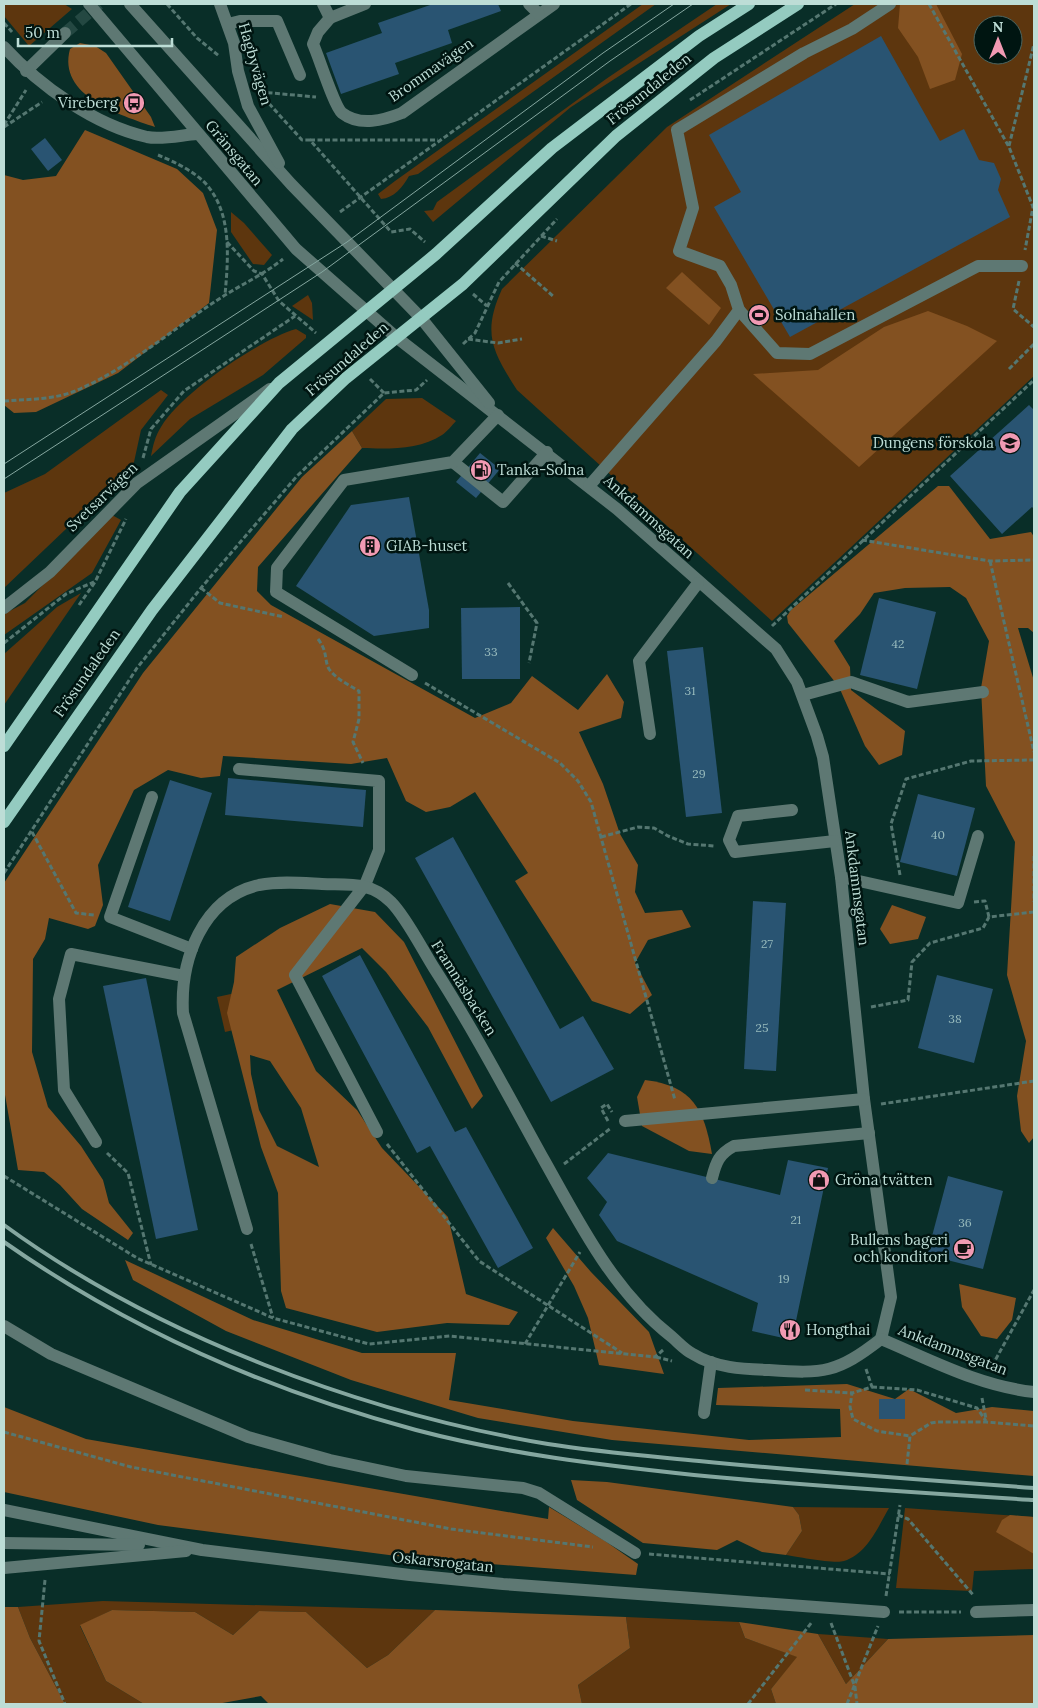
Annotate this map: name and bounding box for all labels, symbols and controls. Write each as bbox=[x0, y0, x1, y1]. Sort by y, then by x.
scale bar bbox=[18, 15, 171, 47]
north arrow bbox=[973, 15, 1023, 65]
text: N bbox=[993, 18, 1004, 36]
street label: Hagbyvägen bbox=[235, 20, 276, 107]
text: 50 m bbox=[25, 23, 60, 42]
street label: Brommavägen bbox=[385, 33, 477, 106]
street label: Frösundaleden bbox=[603, 49, 695, 128]
bus stop icon: Vireberg bbox=[122, 91, 146, 115]
place label: Vireberg bbox=[57, 93, 119, 112]
street label: Gränsgatan bbox=[201, 116, 267, 189]
sports icon: Solnahallen bbox=[747, 303, 771, 327]
place label: Solnahallen bbox=[775, 305, 855, 324]
street label: Frösundaleden bbox=[301, 318, 392, 400]
school or university icon: Dungens förskola bbox=[998, 431, 1022, 455]
place label: Dungens förskola bbox=[873, 433, 994, 452]
street label: Svetsarvägen bbox=[62, 458, 141, 535]
fuel station icon: Tanka-Solna bbox=[469, 458, 493, 482]
place label: Tanka-Solna bbox=[497, 460, 584, 479]
street label: Ankdammsgatan bbox=[599, 470, 699, 562]
building icon: GIAB-huset bbox=[358, 534, 382, 558]
place label: GIAB-huset bbox=[386, 536, 467, 555]
street label: Frösundaleden bbox=[49, 625, 124, 720]
house number: 42 bbox=[892, 636, 904, 651]
house number: 33 bbox=[484, 644, 498, 659]
house number: 31 bbox=[684, 683, 696, 698]
house number: 29 bbox=[692, 766, 706, 781]
house number: 40 bbox=[931, 827, 945, 842]
street label: Ankdammsgatan bbox=[841, 828, 874, 946]
street label: Framnäsbacken bbox=[427, 936, 501, 1039]
house number: 27 bbox=[761, 936, 773, 951]
house number: 38 bbox=[948, 1011, 962, 1026]
house number: 25 bbox=[756, 1020, 768, 1035]
shop icon: Gröna tvätten bbox=[807, 1168, 831, 1192]
place label: Gröna tvätten bbox=[835, 1170, 933, 1189]
house number: 21 bbox=[791, 1212, 801, 1227]
house number: 36 bbox=[958, 1215, 972, 1230]
place label: Bullens bageri och konditori bbox=[850, 1230, 948, 1266]
cafe icon: Bullens bageri och konditori bbox=[952, 1237, 976, 1261]
house number: 19 bbox=[778, 1271, 790, 1286]
restaurant icon: Hongthai bbox=[778, 1318, 802, 1342]
place label: Hongthai bbox=[806, 1320, 870, 1339]
street label: Ankdammsgatan bbox=[895, 1320, 1011, 1379]
street label: Oskarsrogatan bbox=[391, 1547, 495, 1576]

